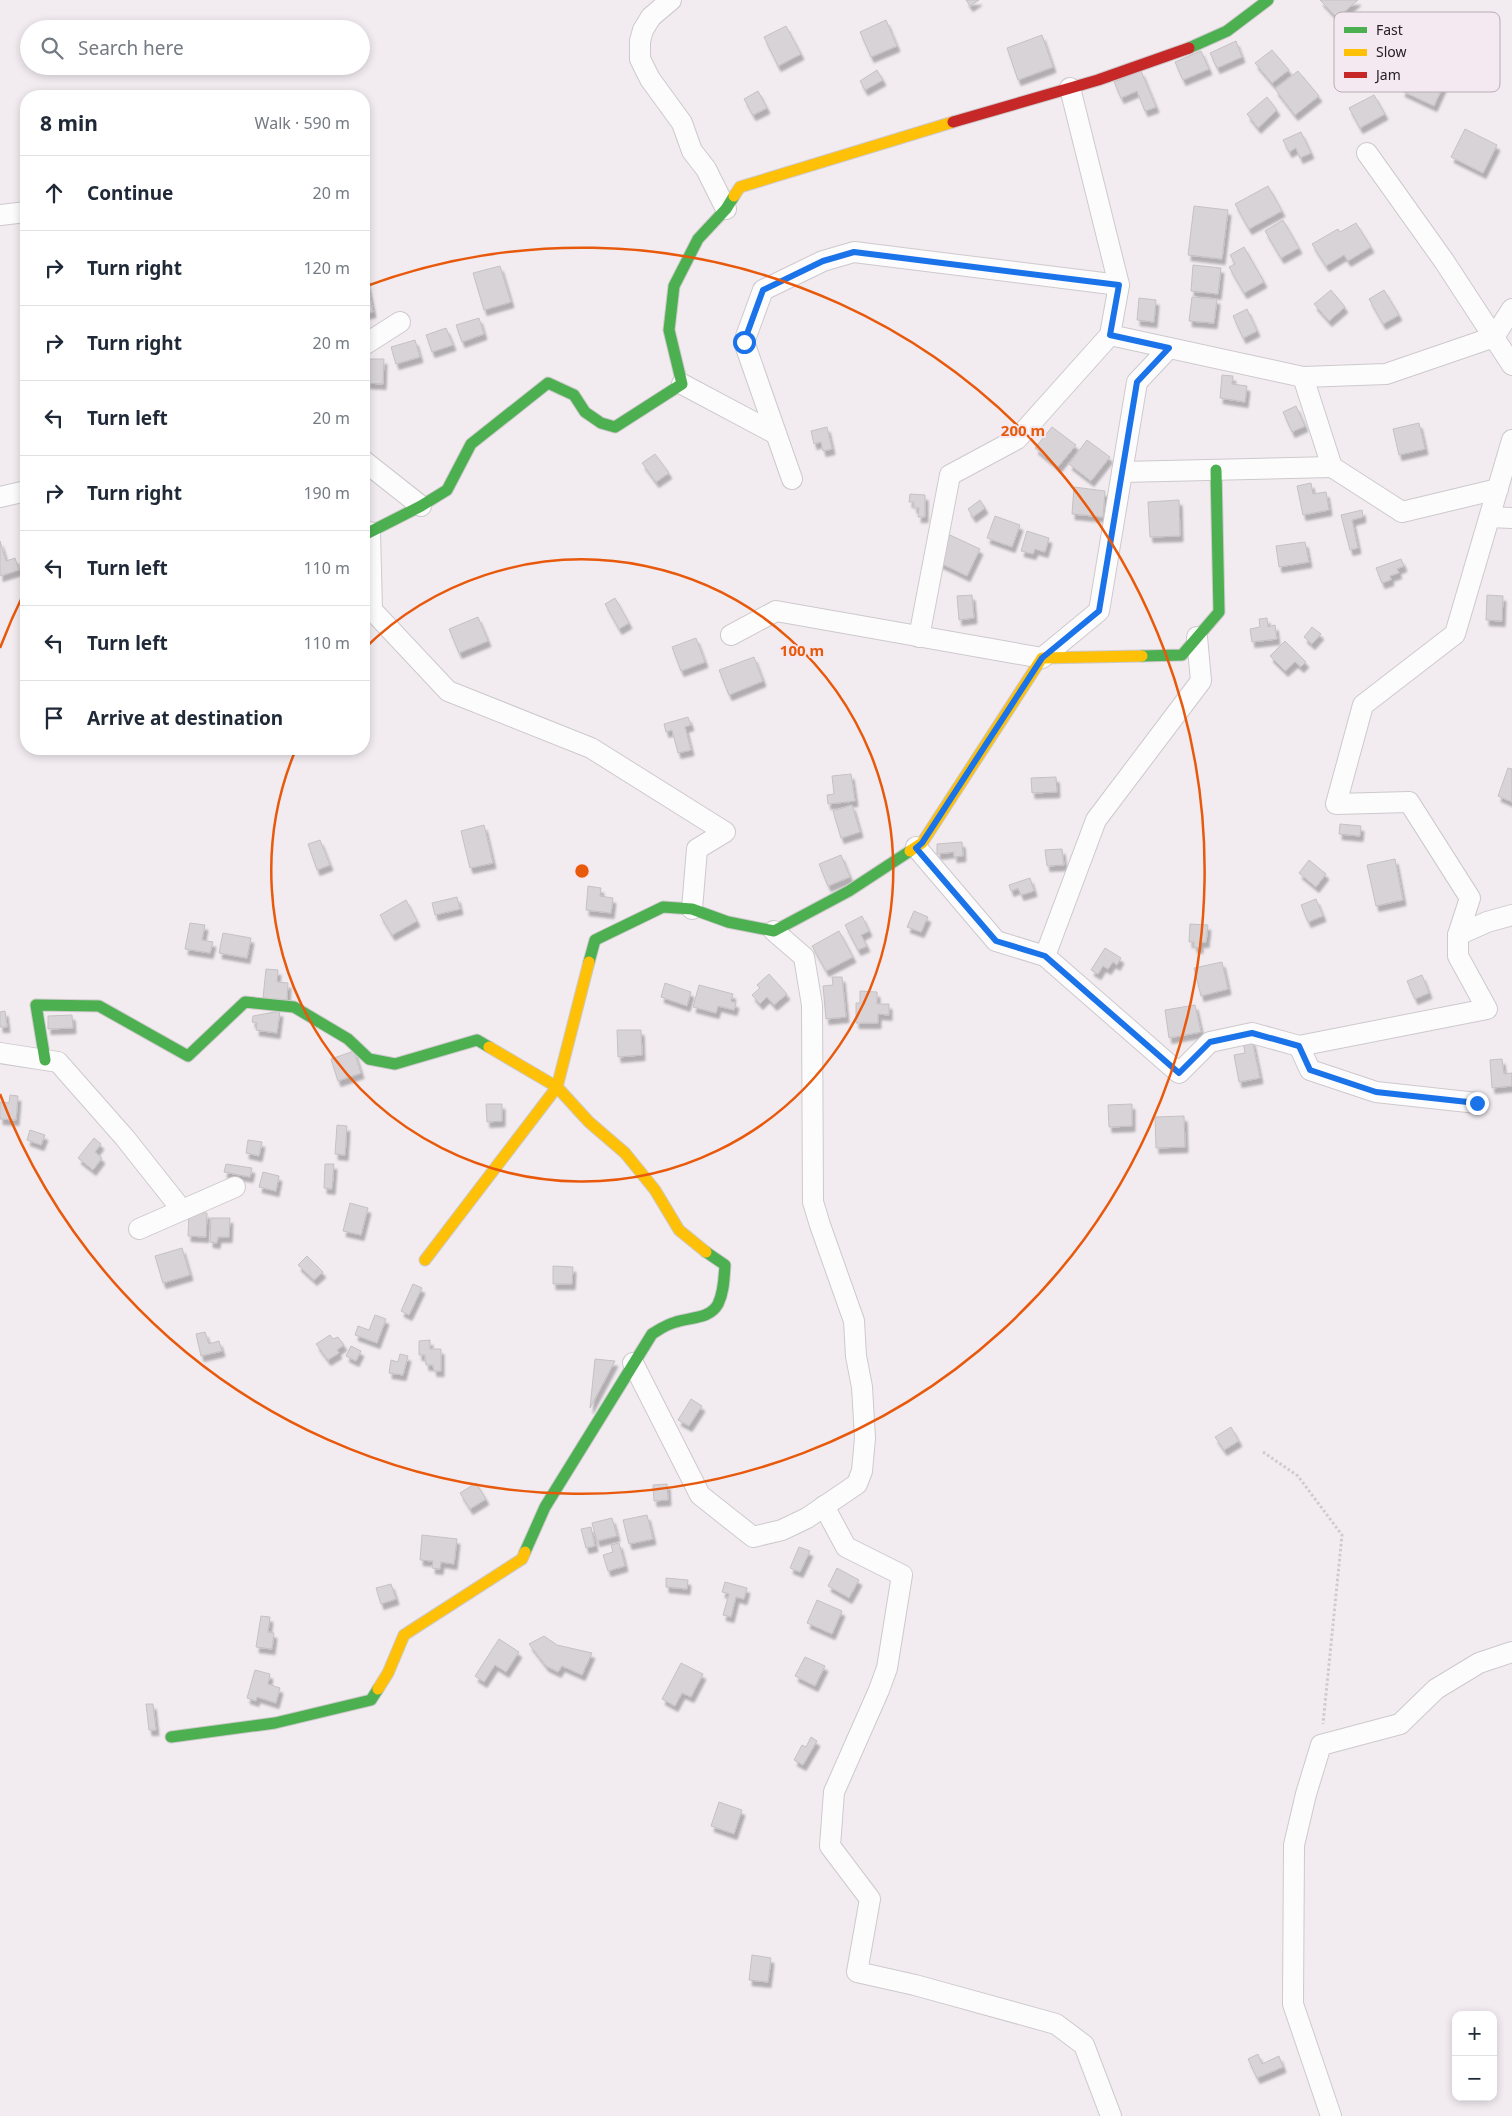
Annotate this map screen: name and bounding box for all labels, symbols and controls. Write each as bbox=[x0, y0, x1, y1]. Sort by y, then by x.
legend bbox=[1334, 12, 1500, 92]
search box bbox=[20, 20, 370, 75]
text: Fast bbox=[1376, 20, 1403, 39]
icon: search bbox=[38, 34, 66, 62]
text: Search here bbox=[78, 35, 184, 61]
text: Slow bbox=[1376, 42, 1407, 61]
text: Jam bbox=[1374, 65, 1401, 84]
text: 8 min bbox=[40, 109, 98, 137]
text: Walk · 590 m bbox=[255, 112, 350, 134]
icon: ahead bbox=[40, 179, 68, 207]
text: Continue bbox=[87, 180, 173, 206]
text: 20 m bbox=[313, 182, 350, 204]
icon: right bbox=[40, 254, 68, 282]
text: Turn right bbox=[87, 255, 182, 281]
text: 120 m bbox=[303, 257, 350, 279]
icon: right bbox=[40, 329, 68, 357]
text: Turn right bbox=[87, 330, 182, 356]
route start bbox=[733, 331, 756, 354]
text: 20 m bbox=[313, 332, 350, 354]
icon: left bbox=[40, 404, 68, 432]
text: Turn left bbox=[87, 405, 168, 431]
text: 20 m bbox=[313, 407, 350, 429]
text: 200 m bbox=[1001, 420, 1045, 440]
icon: right bbox=[40, 479, 68, 507]
text: Turn right bbox=[87, 480, 182, 506]
text: 190 m bbox=[303, 482, 350, 504]
icon: left bbox=[40, 554, 68, 582]
text: Turn left bbox=[87, 555, 168, 581]
text: 110 m bbox=[303, 557, 350, 579]
icon: left bbox=[40, 629, 68, 657]
text: Turn left bbox=[87, 630, 168, 656]
text: 110 m bbox=[303, 632, 350, 654]
text: 100 m bbox=[780, 640, 824, 660]
icon: arrive bbox=[40, 704, 68, 732]
text: Arrive at destination bbox=[87, 705, 283, 731]
centre of rings bbox=[573, 862, 591, 880]
route end bbox=[1466, 1092, 1489, 1115]
map controls bbox=[1452, 2011, 1497, 2101]
button: + bbox=[1452, 2011, 1497, 2056]
button: − bbox=[1452, 2056, 1497, 2101]

